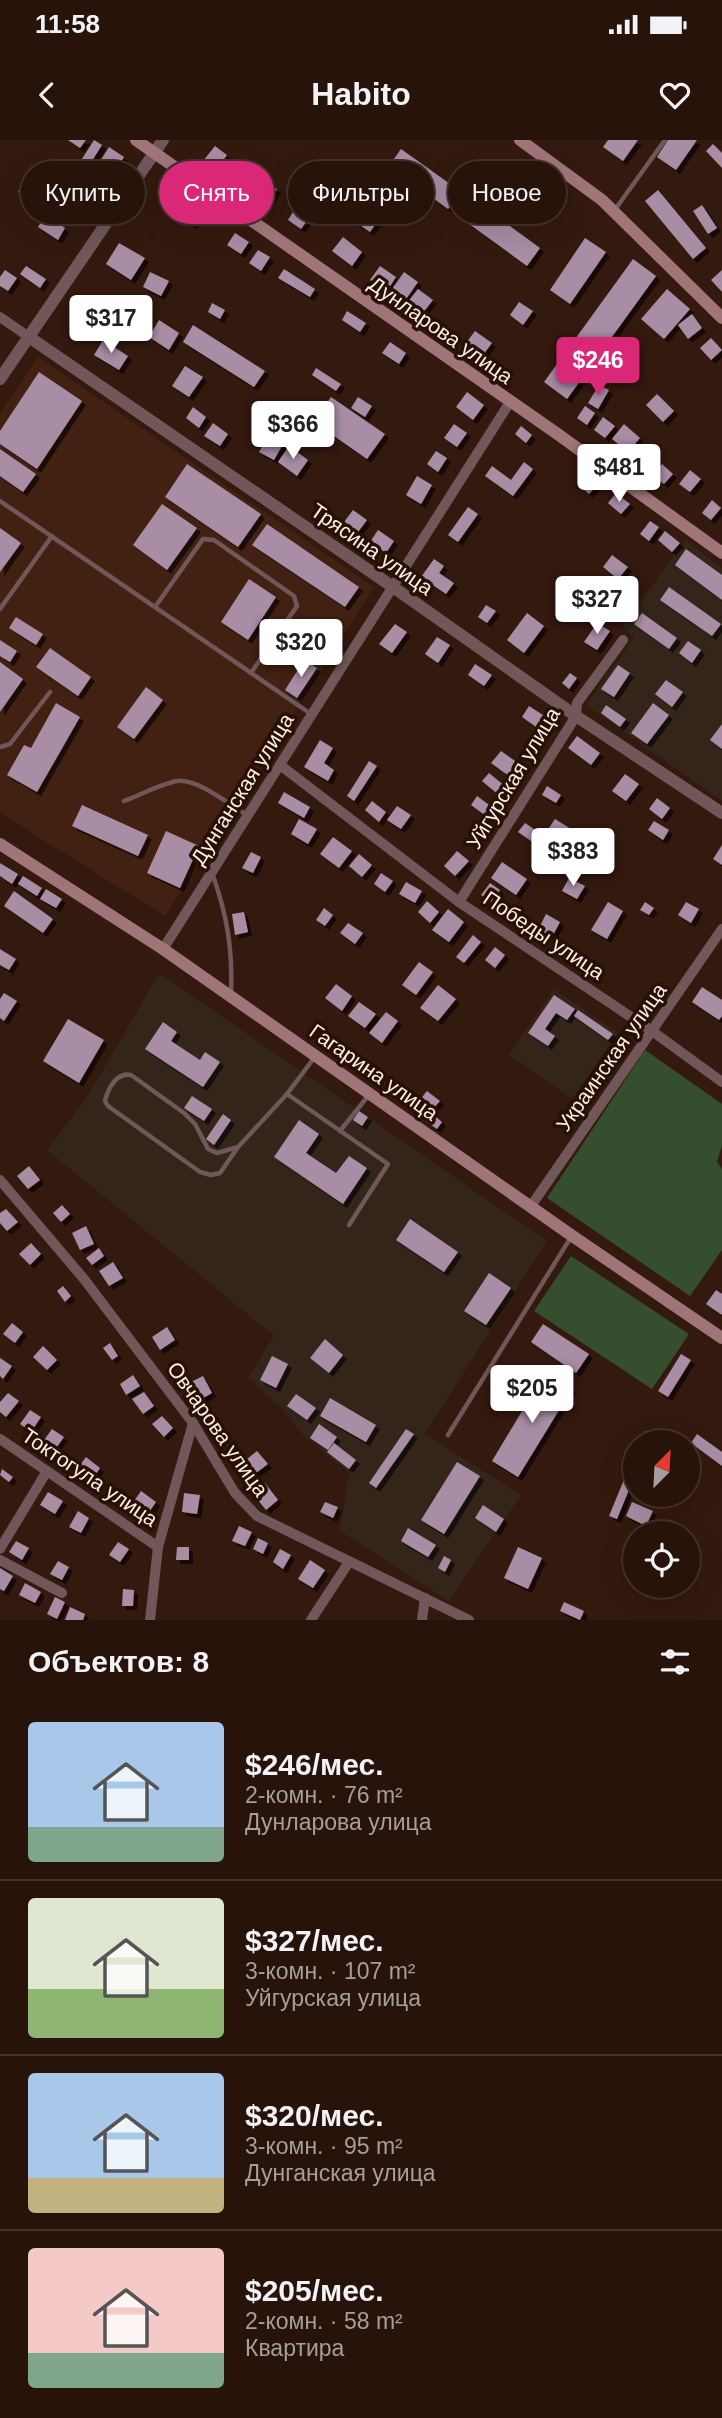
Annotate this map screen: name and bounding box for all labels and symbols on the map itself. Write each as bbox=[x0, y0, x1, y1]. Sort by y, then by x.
street label: Дунларова улица bbox=[365, 272, 518, 388]
pin: $317 bbox=[70, 296, 152, 355]
pin: $246 bbox=[557, 338, 639, 397]
pin: $366 bbox=[252, 402, 334, 461]
pin: $481 bbox=[578, 444, 660, 504]
street label: Трясина улица bbox=[307, 498, 438, 600]
pin: $327 bbox=[556, 576, 638, 636]
pin: $320 bbox=[260, 620, 342, 679]
street label: Уйгурская улица bbox=[462, 703, 564, 853]
street label: Дунганская улица bbox=[186, 709, 298, 869]
pin: $383 bbox=[532, 828, 614, 888]
street label: Победы улица bbox=[479, 886, 609, 984]
street label: Украинская улица bbox=[551, 978, 671, 1135]
street label: Гагарина улица bbox=[306, 1019, 443, 1125]
street label: Овчарова улица bbox=[163, 1357, 273, 1501]
pin: $205 bbox=[491, 1366, 573, 1425]
street label: Токтогула улица bbox=[18, 1423, 162, 1531]
north arrow bbox=[623, 1430, 700, 1507]

